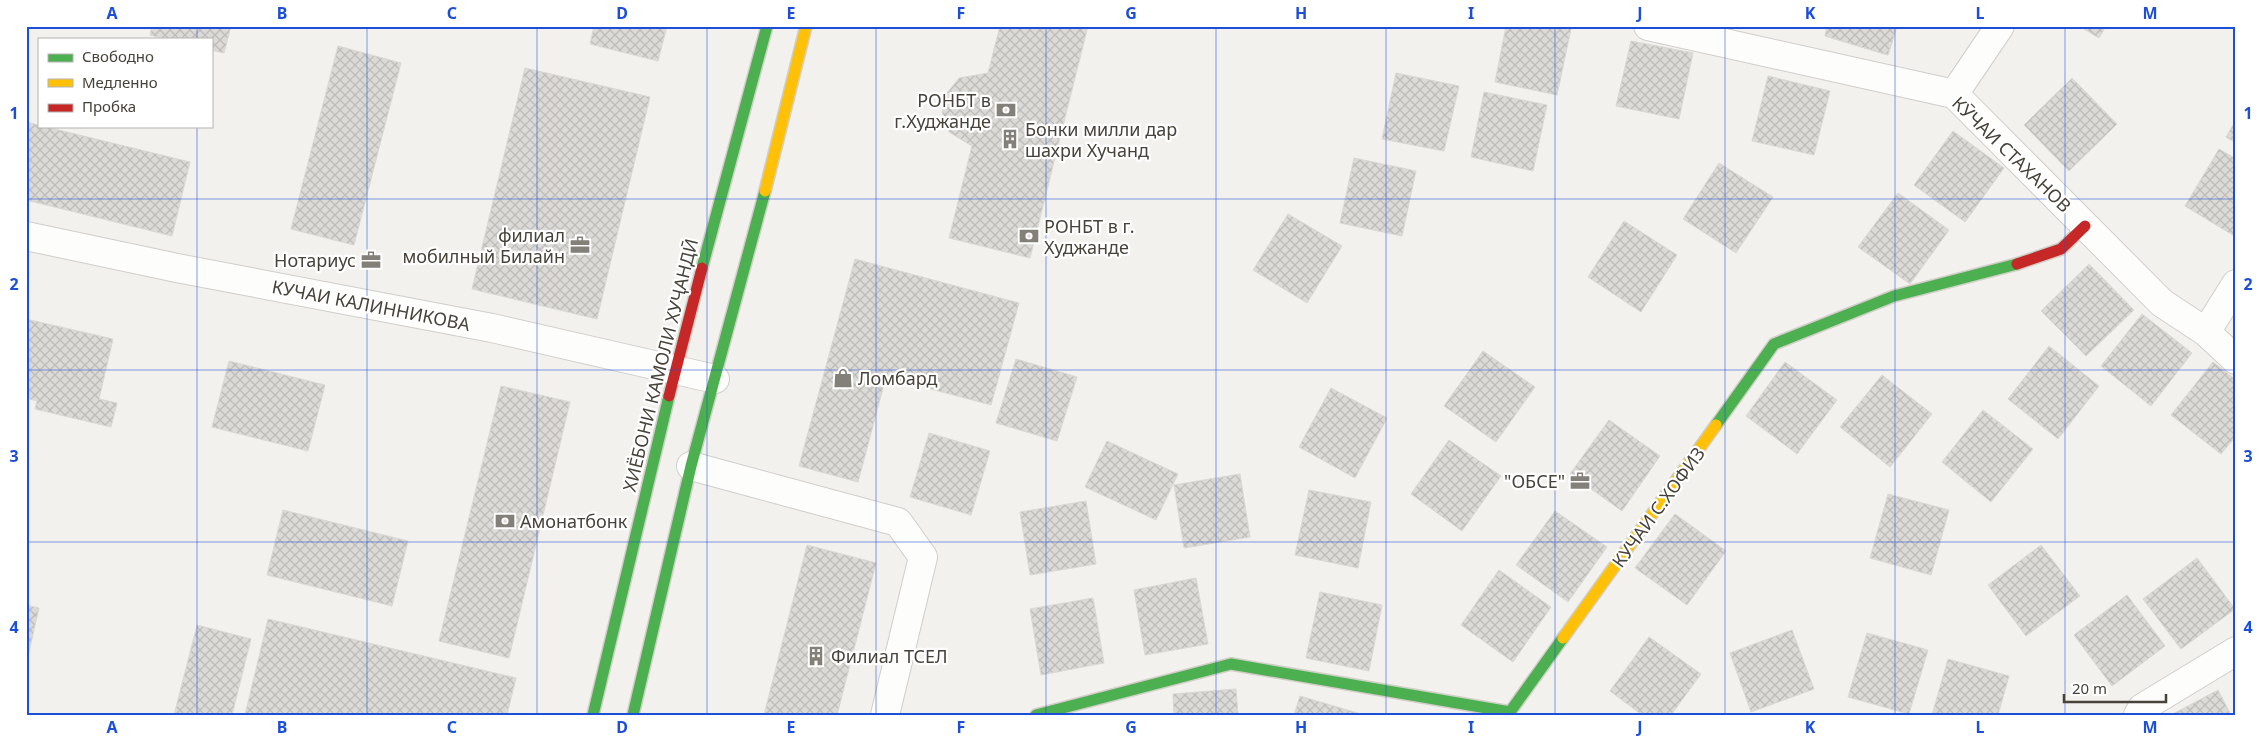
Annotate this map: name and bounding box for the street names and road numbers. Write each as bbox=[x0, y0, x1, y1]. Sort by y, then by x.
street label: КӮЧАИ СТАХАНОВ bbox=[1947, 91, 2077, 217]
street label: ХИЁБОНИ КАМОЛИ ХУҶАНДӢ bbox=[617, 236, 703, 494]
street label: КУЧАИ КАЛИННИКОВА bbox=[270, 274, 473, 336]
street label: КУЧАИ С.ХОФИЗ bbox=[1606, 442, 1710, 572]

